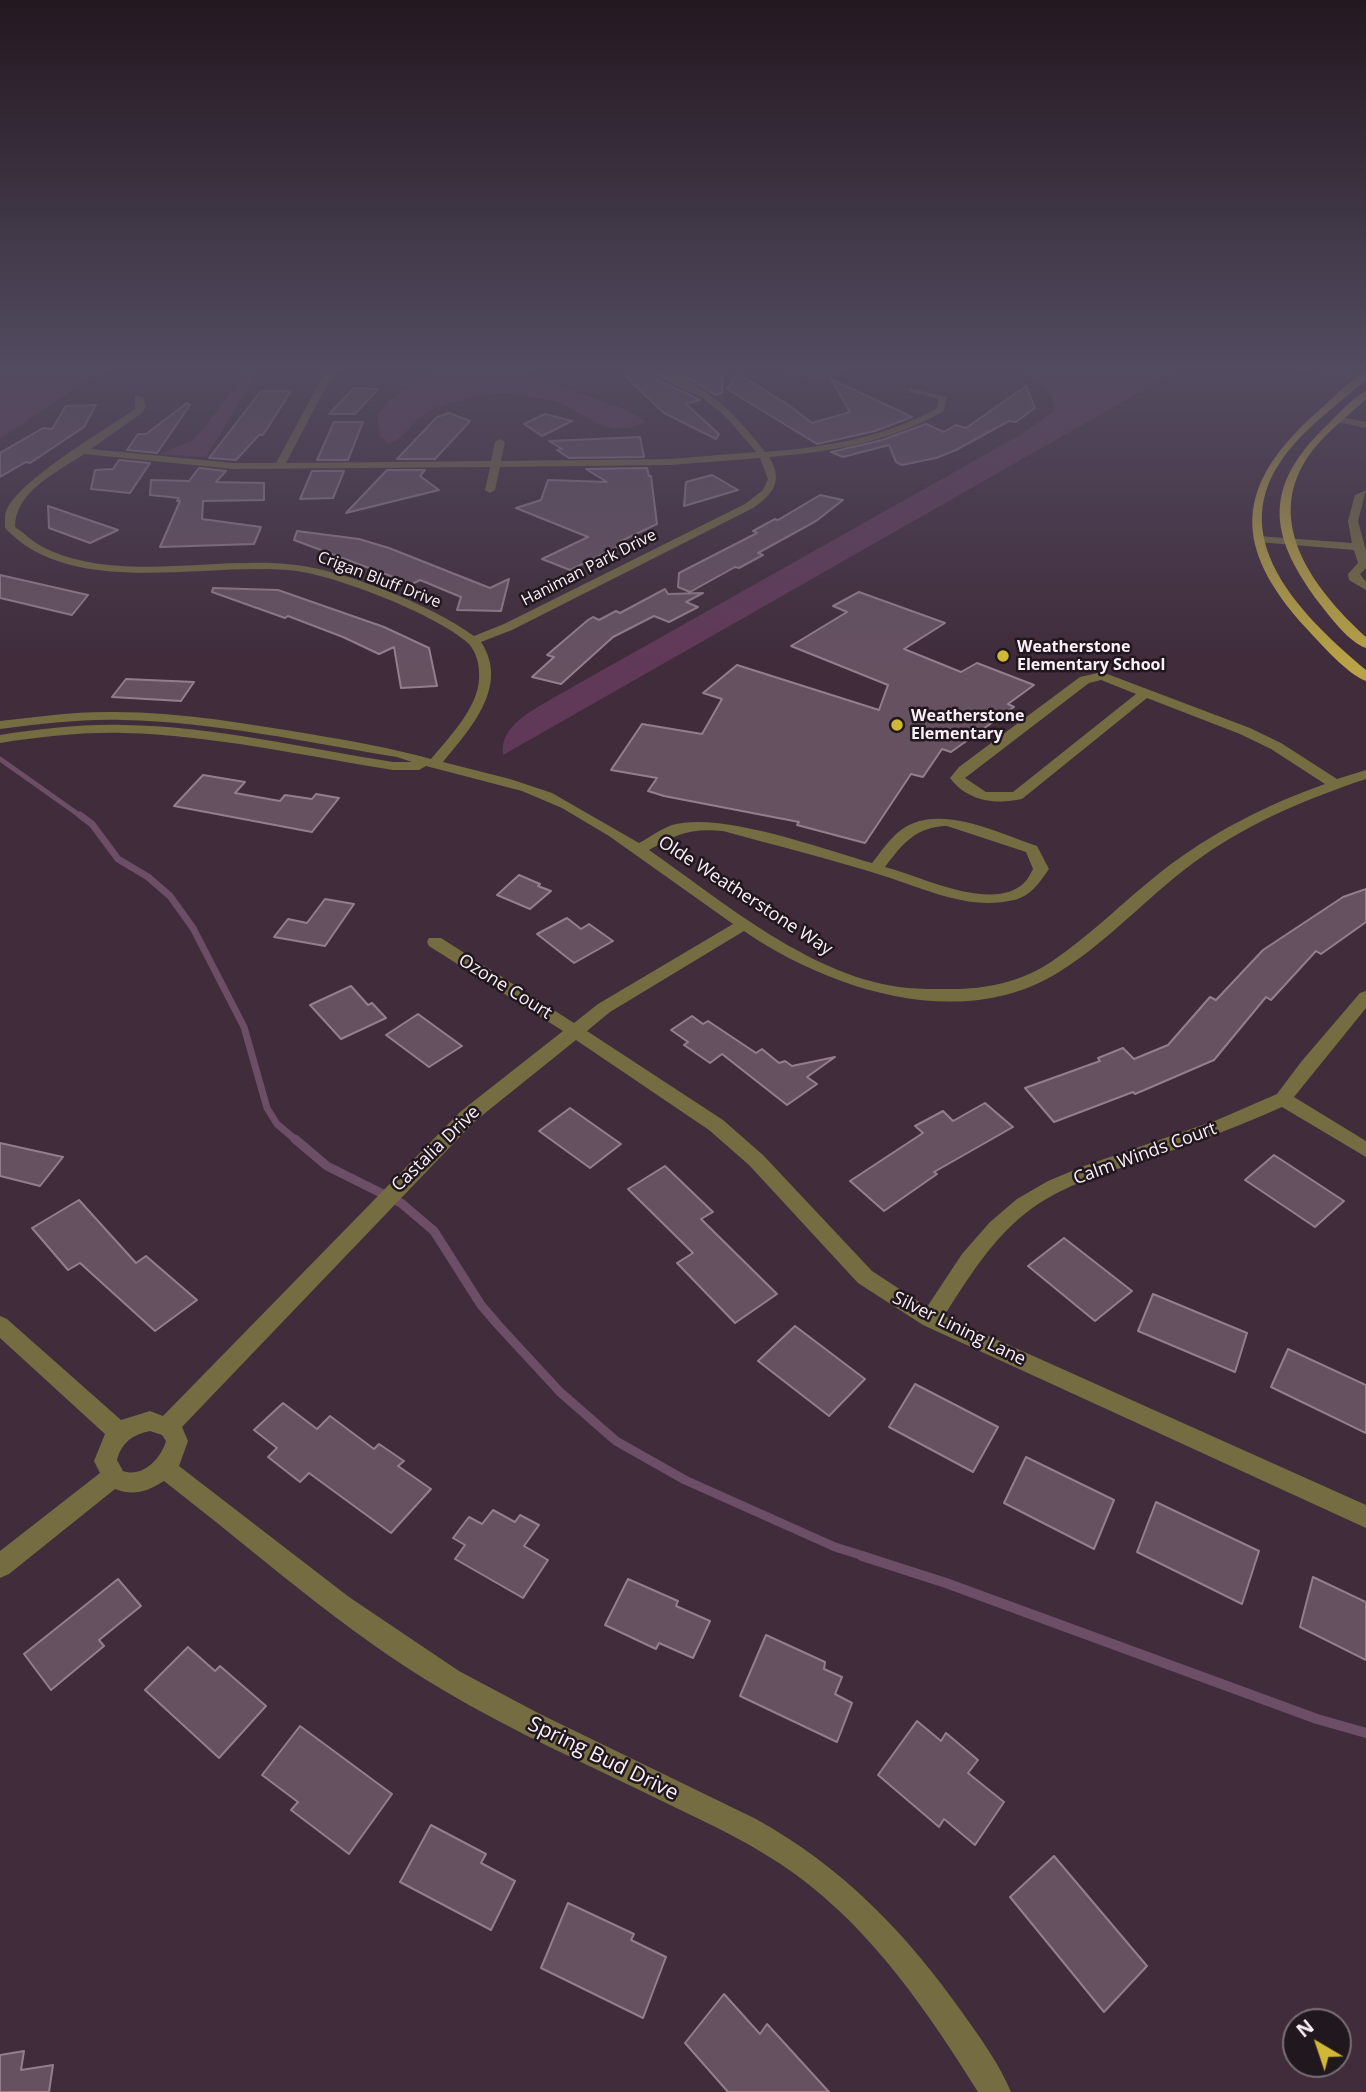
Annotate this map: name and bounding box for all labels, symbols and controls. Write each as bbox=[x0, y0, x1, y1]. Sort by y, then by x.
street label: Haniman Park Drive bbox=[518, 526, 660, 610]
street label: Crigan Bluff Drive bbox=[315, 548, 443, 612]
place label: Weatherstone Elementary School bbox=[1017, 637, 1165, 675]
marker: Weatherstone Elementary School bbox=[995, 648, 1011, 664]
place label: Weatherstone Elementary bbox=[911, 706, 1025, 744]
marker: Weatherstone Elementary bbox=[889, 717, 905, 733]
street label: Olde Weatherstone Way bbox=[654, 832, 836, 960]
street label: Ozone Court bbox=[454, 950, 556, 1024]
street label: Castalia Drive bbox=[387, 1102, 485, 1196]
street label: Calm Winds Court bbox=[1071, 1118, 1219, 1190]
street label: Silver Lining Lane bbox=[889, 1287, 1029, 1371]
street label: Spring Bud Drive bbox=[524, 1712, 682, 1806]
north arrow bbox=[1282, 2008, 1352, 2078]
text: N bbox=[1291, 2013, 1319, 2043]

